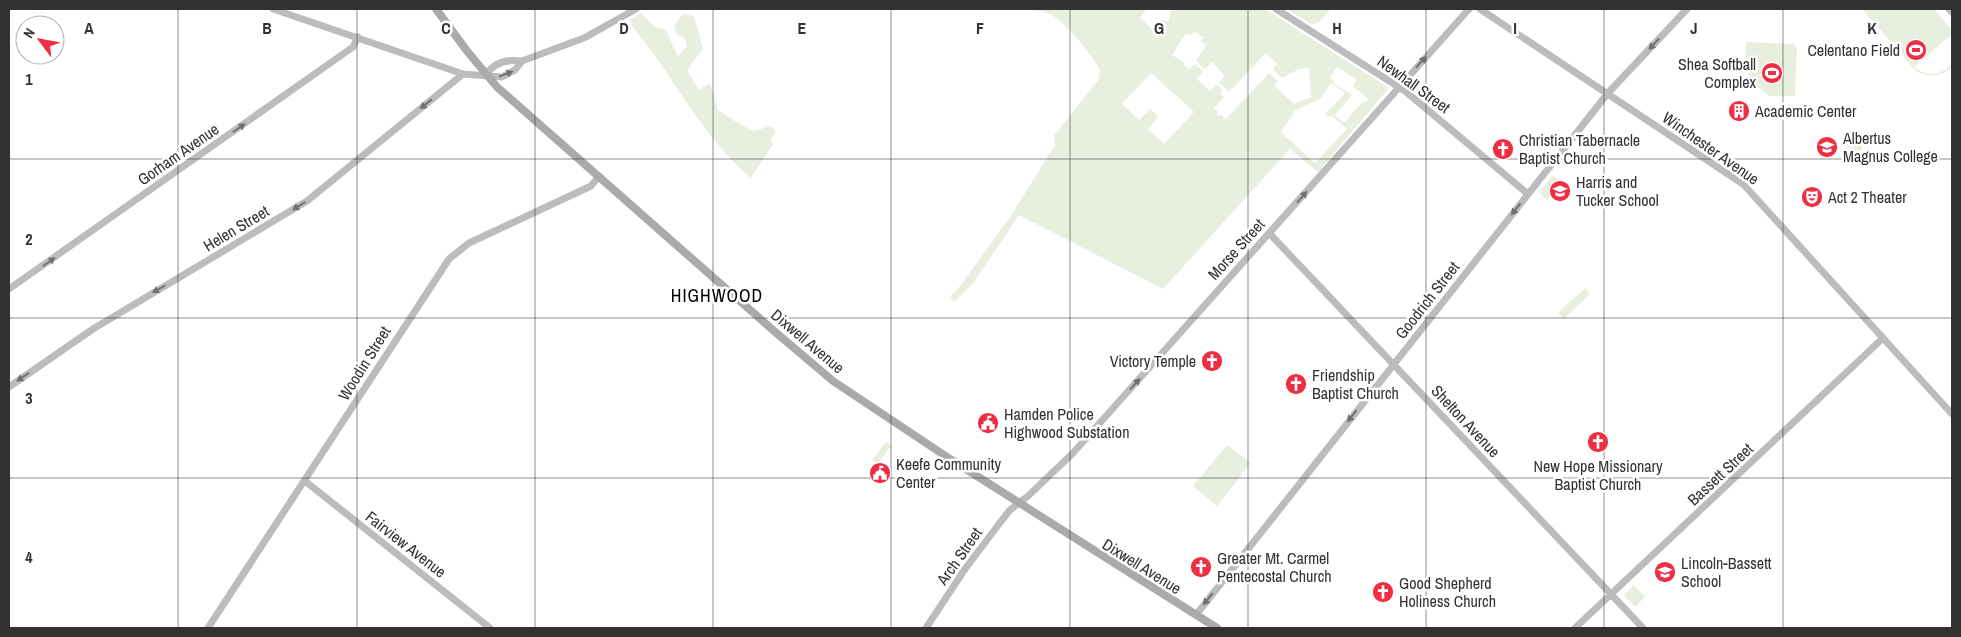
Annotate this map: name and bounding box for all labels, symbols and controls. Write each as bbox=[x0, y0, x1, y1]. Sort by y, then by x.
north arrow bbox=[15, 15, 65, 65]
text: A bbox=[84, 17, 94, 39]
text: B bbox=[262, 17, 272, 39]
text: C bbox=[441, 17, 451, 39]
text: D bbox=[619, 17, 629, 39]
text: E bbox=[798, 17, 807, 39]
text: F bbox=[976, 17, 984, 39]
text: G bbox=[1154, 17, 1164, 39]
text: H bbox=[1332, 17, 1342, 39]
text: I bbox=[1513, 17, 1517, 39]
text: J bbox=[1690, 17, 1698, 39]
text: K bbox=[1867, 17, 1877, 39]
text: N bbox=[19, 25, 39, 41]
one-way arrow bbox=[1648, 38, 1660, 50]
sports icon: Celentano Field bbox=[1904, 38, 1928, 62]
place label: Celentano Field bbox=[1807, 39, 1900, 61]
street label: Newhall Street bbox=[1373, 50, 1455, 118]
place label: Shea Softball Complex bbox=[1678, 53, 1756, 93]
one-way arrow bbox=[1415, 57, 1427, 69]
sports icon: Shea Softball Complex bbox=[1760, 61, 1784, 85]
text: 1 bbox=[25, 68, 33, 90]
one-way arrow bbox=[499, 70, 514, 78]
one-way arrow bbox=[419, 99, 432, 110]
building icon: Academic Center bbox=[1727, 99, 1751, 123]
place label: Academic Center bbox=[1754, 100, 1857, 122]
street label: Winchester Avenue bbox=[1658, 106, 1764, 190]
street label: Gorham Avenue bbox=[133, 118, 223, 190]
one-way arrow bbox=[232, 122, 245, 133]
place label: Albertus Magnus College bbox=[1842, 127, 1938, 167]
place label: Christian Tabernacle Baptist Church bbox=[1519, 129, 1640, 169]
school or university icon: Albertus Magnus College bbox=[1815, 135, 1839, 159]
church icon: Christian Tabernacle Baptist Church bbox=[1491, 137, 1515, 161]
place label: Harris and Tucker School bbox=[1576, 171, 1659, 211]
school or university icon: Harris and Tucker School bbox=[1548, 179, 1572, 203]
theatre icon: Act 2 Theater bbox=[1800, 185, 1824, 209]
place label: Act 2 Theater bbox=[1827, 186, 1907, 208]
one-way arrow bbox=[1296, 191, 1308, 203]
street label: Helen Street bbox=[199, 200, 273, 256]
one-way arrow bbox=[292, 201, 305, 210]
one-way arrow bbox=[1511, 202, 1522, 215]
street label: Morse Street bbox=[1203, 213, 1270, 284]
text: 2 bbox=[25, 228, 33, 250]
street label: Goodrich Street bbox=[1390, 256, 1464, 343]
one-way arrow bbox=[42, 257, 56, 267]
district label: HIGHWOOD bbox=[671, 283, 763, 308]
one-way arrow bbox=[152, 285, 167, 293]
street label: Dixwell Avenue bbox=[767, 304, 849, 378]
street label: Woodin Street bbox=[333, 321, 396, 404]
church icon: Victory Temple bbox=[1200, 349, 1224, 373]
place label: Victory Temple bbox=[1110, 350, 1196, 372]
place label: Friendship Baptist Church bbox=[1312, 364, 1399, 404]
one-way arrow bbox=[16, 372, 29, 382]
church icon: Friendship Baptist Church bbox=[1284, 372, 1308, 396]
one-way arrow bbox=[1129, 378, 1141, 390]
street label: Shelton Avenue bbox=[1427, 380, 1505, 462]
text: 3 bbox=[25, 387, 33, 409]
place label: Hamden Police Highwood Substation bbox=[1004, 403, 1129, 443]
one-way arrow bbox=[1347, 410, 1357, 423]
public building icon: Hamden Police Highwood Substation bbox=[976, 411, 1000, 435]
church icon: New Hope Missionary Baptist Church bbox=[1586, 430, 1610, 454]
street label: Bassett Street bbox=[1682, 438, 1758, 510]
place label: Keefe Community Center bbox=[896, 453, 1001, 493]
place label: New Hope Missionary Baptist Church bbox=[1533, 455, 1663, 495]
public building icon: Keefe Community Center bbox=[868, 461, 892, 485]
street label: Fairview Avenue bbox=[361, 506, 451, 582]
street label: Arch Street bbox=[931, 523, 987, 590]
street label: Dixwell Avenue bbox=[1098, 533, 1186, 599]
text: 4 bbox=[25, 546, 33, 568]
place label: Greater Mt. Carmel Pentecostal Church bbox=[1217, 547, 1332, 587]
place label: Lincoln-Bassett School bbox=[1681, 552, 1772, 592]
church icon: Greater Mt. Carmel Pentecostal Church bbox=[1189, 555, 1213, 579]
school or university icon: Lincoln-Bassett School bbox=[1653, 560, 1677, 584]
place label: Good Shepherd Holiness Church bbox=[1399, 572, 1496, 612]
church icon: Good Shepherd Holiness Church bbox=[1371, 580, 1395, 604]
one-way arrow bbox=[1203, 592, 1213, 606]

